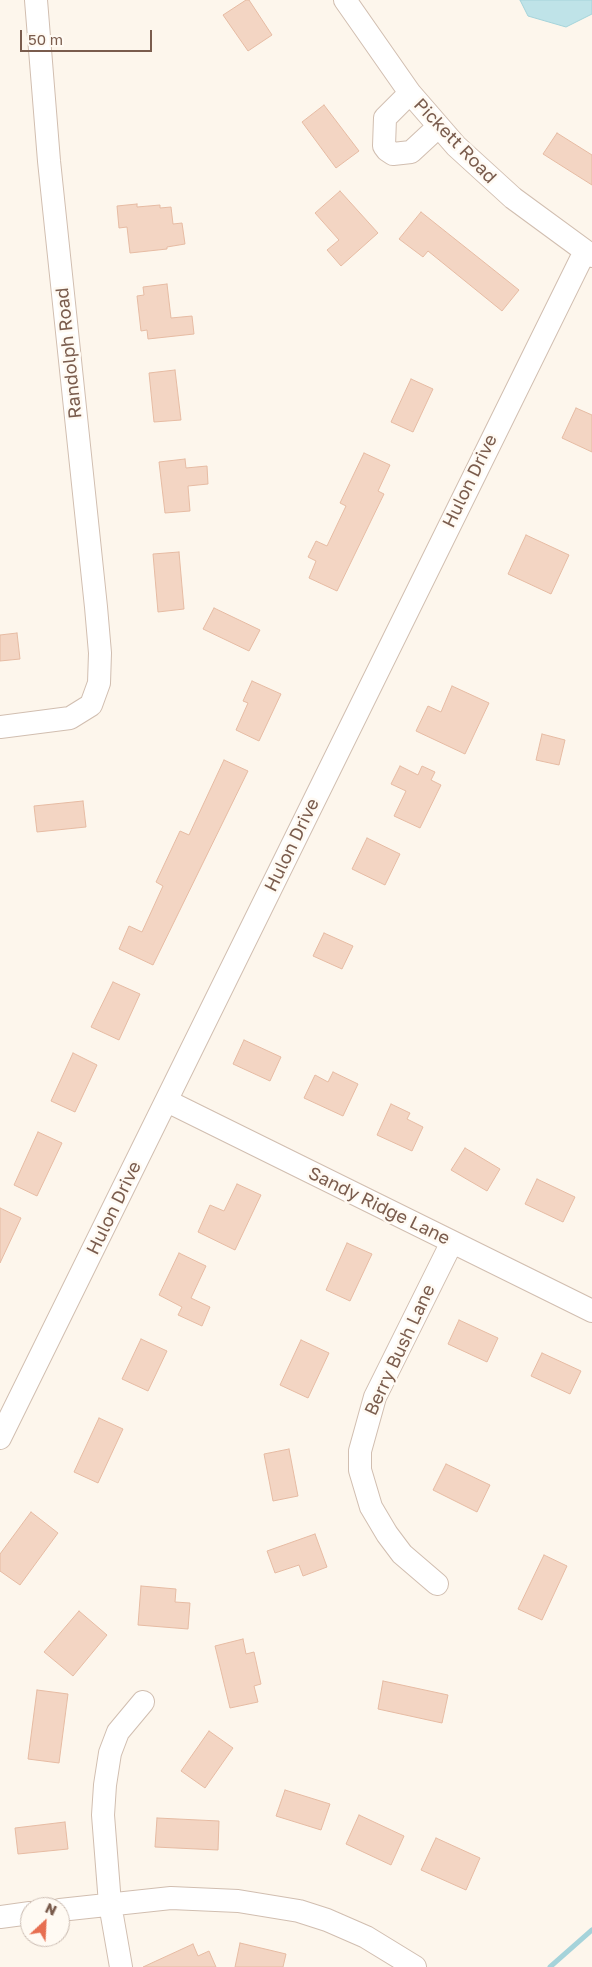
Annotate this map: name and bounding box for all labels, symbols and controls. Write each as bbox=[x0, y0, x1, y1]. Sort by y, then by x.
scale bar bbox=[22, 20, 155, 52]
text: 50 m bbox=[28, 30, 63, 48]
street label: Pickett Road bbox=[409, 94, 501, 188]
street label: Randolph Road bbox=[51, 286, 87, 420]
street label: Hulon Drive bbox=[438, 431, 502, 531]
street label: Hulon Drive bbox=[260, 795, 324, 895]
street label: Hulon Drive bbox=[82, 1158, 146, 1258]
street label: Sandy Ridge Lane bbox=[305, 1162, 453, 1250]
street label: Berry Bush Lane bbox=[360, 1281, 440, 1419]
north arrow bbox=[20, 1897, 70, 1947]
text: N bbox=[43, 1899, 60, 1919]

